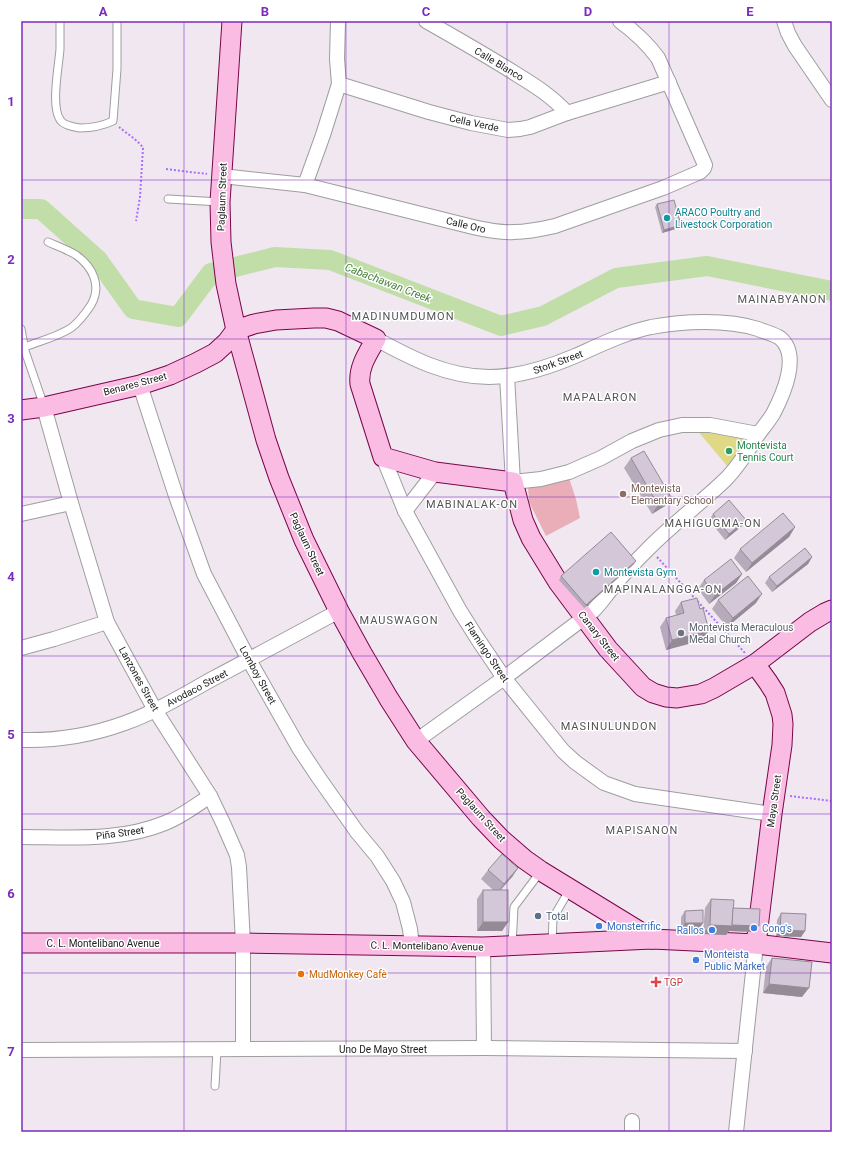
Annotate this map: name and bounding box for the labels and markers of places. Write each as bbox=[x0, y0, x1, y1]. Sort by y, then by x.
place label: ARACO Poultry and Livestock Corporation bbox=[675, 207, 772, 230]
marker: ARACO Poultry and Livestock Corporation bbox=[662, 213, 672, 223]
place label: Montevista Tennis Court bbox=[737, 440, 794, 463]
marker: Montevista Tennis Court bbox=[724, 446, 734, 456]
place label: Montevista Elementary School bbox=[631, 483, 714, 506]
marker: Montevista Elementary School bbox=[618, 489, 628, 499]
marker: Montevista Gym bbox=[591, 567, 601, 577]
place label: Montevista Gym bbox=[604, 567, 677, 578]
place label: Montevista Meraculous Medal Church bbox=[689, 622, 793, 645]
marker: Montevista Meraculous Medal Church bbox=[676, 628, 686, 638]
marker: Total bbox=[533, 911, 543, 921]
place label: Total bbox=[546, 911, 568, 922]
marker: Monsterrific bbox=[594, 921, 604, 931]
place label: Monsterrific bbox=[607, 921, 661, 932]
marker: Cong's bbox=[749, 923, 759, 933]
place label: Cong's bbox=[762, 923, 792, 934]
place label: Rallos bbox=[677, 925, 704, 936]
marker: Rallos bbox=[707, 925, 717, 935]
place label: Monteista Public Market bbox=[704, 949, 765, 972]
marker: Monteista Public Market bbox=[691, 955, 701, 965]
marker: MudMonkey Cafè bbox=[296, 969, 306, 979]
place label: MudMonkey Cafè bbox=[309, 969, 387, 980]
marker: TGP bbox=[651, 977, 661, 987]
place label: TGP bbox=[664, 977, 683, 988]

